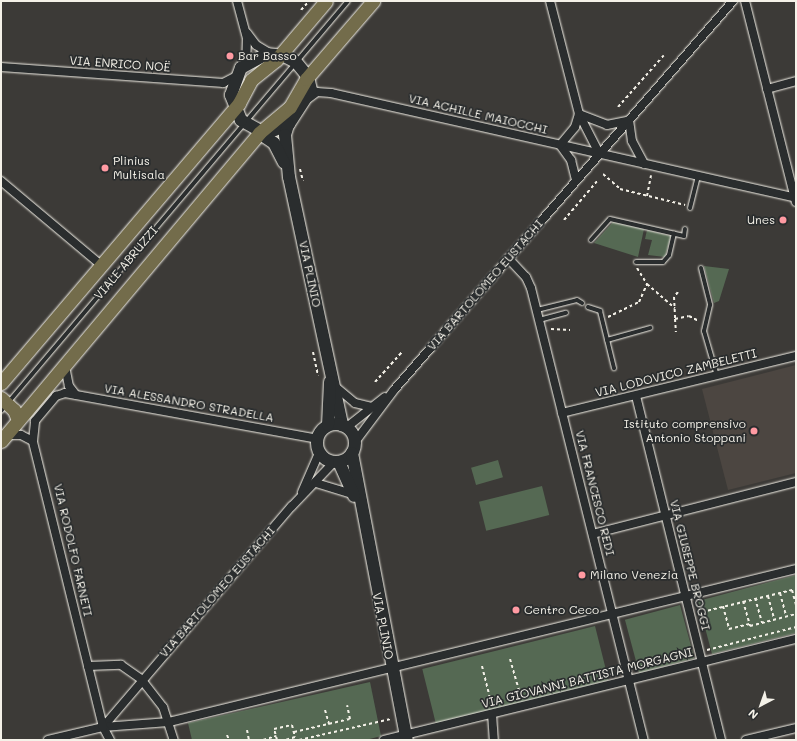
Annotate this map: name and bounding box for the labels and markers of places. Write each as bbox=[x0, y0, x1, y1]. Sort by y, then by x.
place label: Bar Basso bbox=[238, 49, 296, 63]
marker: Bar Basso bbox=[225, 51, 235, 61]
place label: Plinius Multisala bbox=[113, 154, 165, 182]
marker: Plinius Multisala bbox=[100, 163, 110, 173]
place label: Unes bbox=[747, 213, 775, 227]
marker: Unes bbox=[778, 215, 788, 225]
place label: Istituto comprensivo Antonio Stoppani bbox=[624, 417, 746, 445]
marker: Istituto comprensivo Antonio Stoppani bbox=[749, 426, 759, 436]
place label: Milano Venezia bbox=[590, 568, 678, 582]
marker: Milano Venezia bbox=[577, 570, 587, 580]
place label: Centro Ceco bbox=[524, 603, 599, 617]
marker: Centro Ceco bbox=[511, 605, 521, 615]

